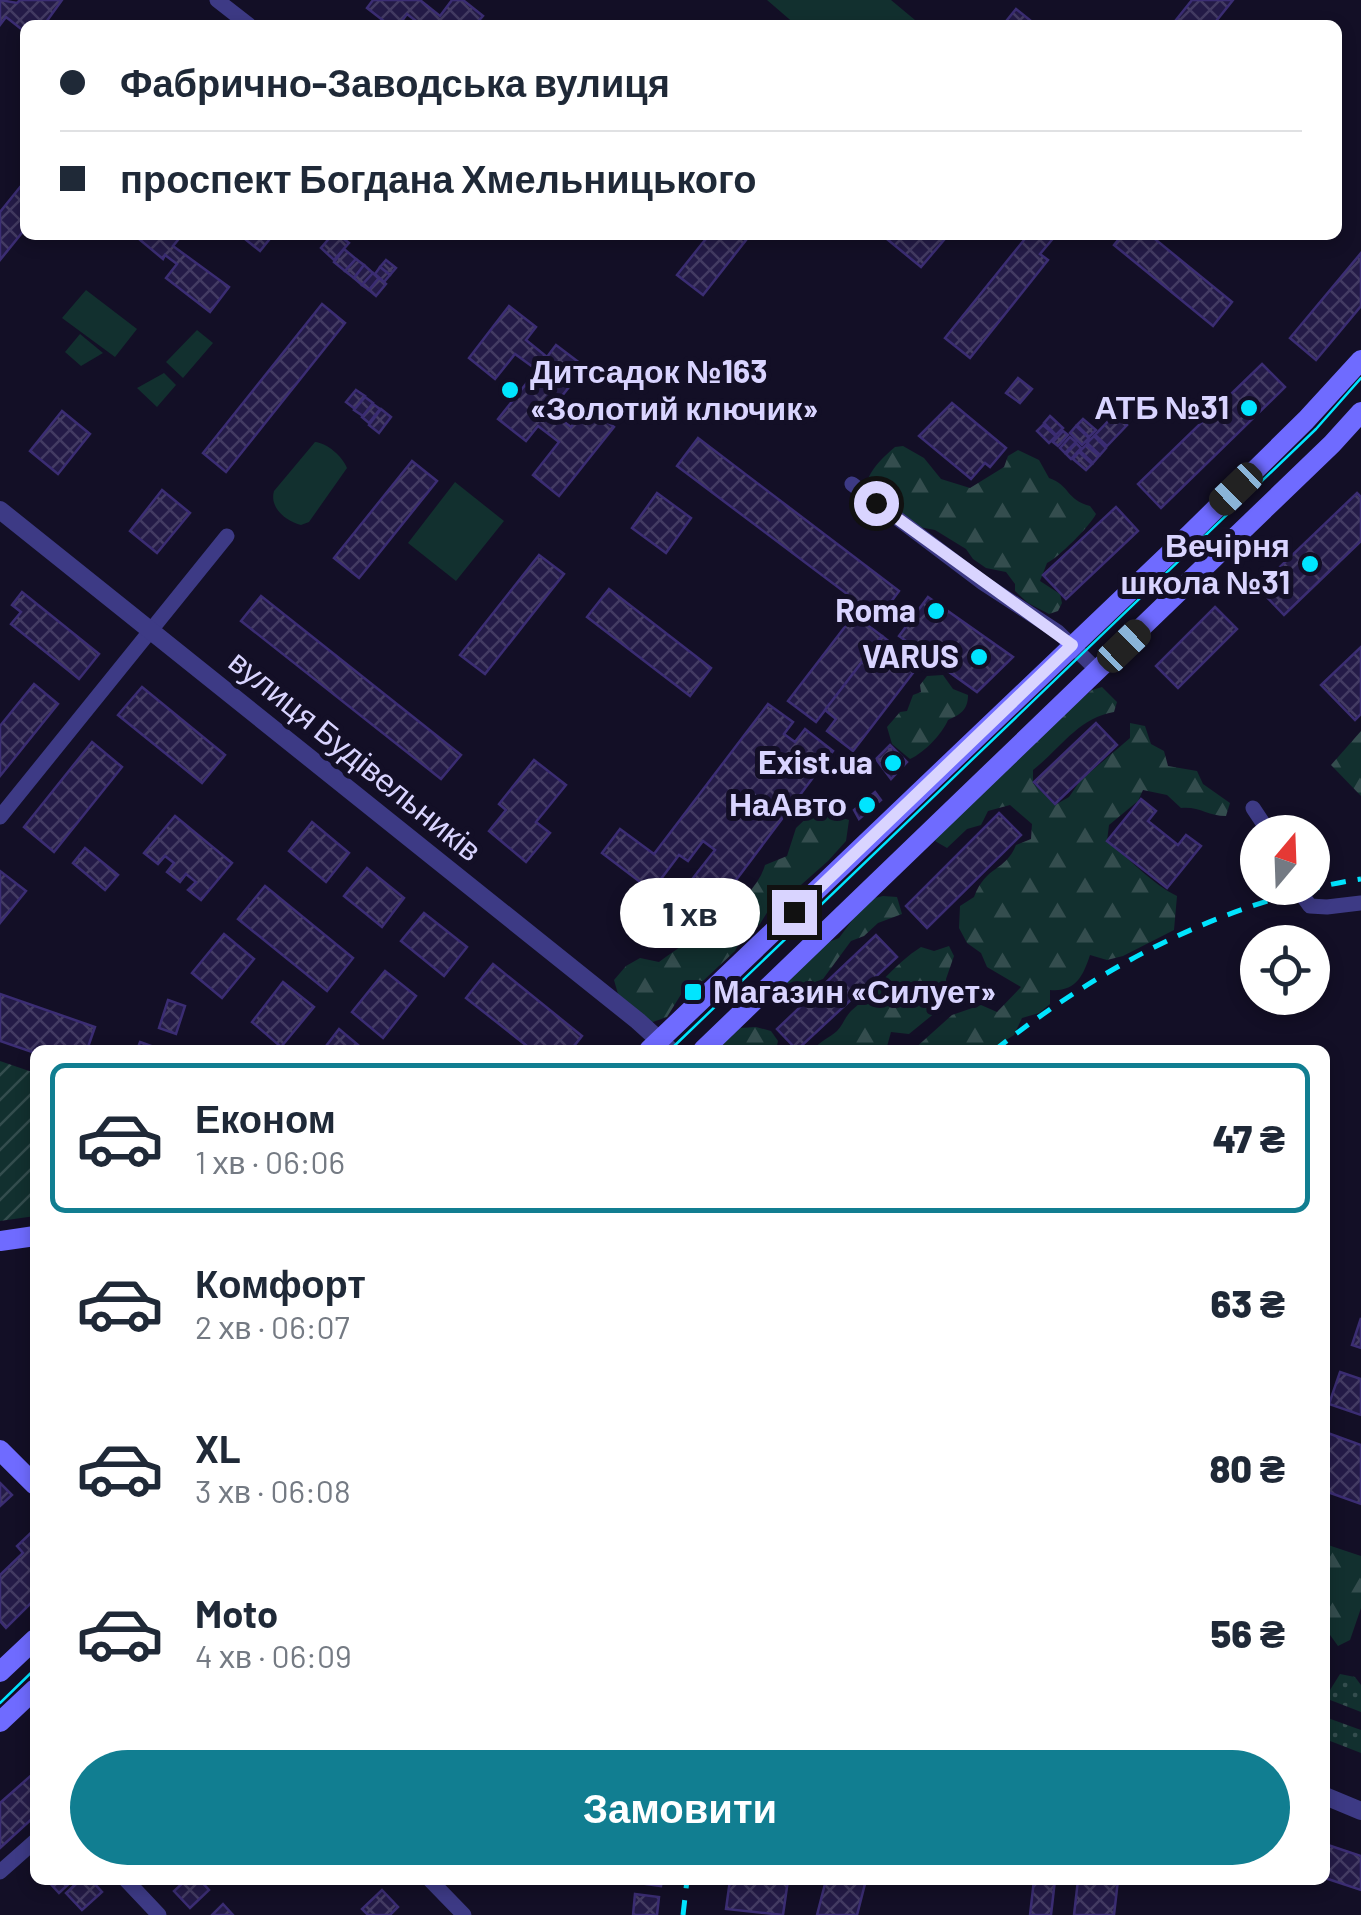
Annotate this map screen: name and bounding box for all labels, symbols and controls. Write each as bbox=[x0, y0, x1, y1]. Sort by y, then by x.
text: Фабрично-Заводська вулиця bbox=[120, 59, 670, 105]
text: проспект Богдана Хмельницького bbox=[120, 155, 757, 201]
place label: Дитсадок №163 «Золотий ключик» bbox=[530, 351, 819, 426]
marker: Дитсадок №163 «Золотий ключик» bbox=[499, 379, 521, 401]
place label: АТБ №31 bbox=[1094, 387, 1229, 425]
marker: АТБ №31 bbox=[1238, 397, 1260, 419]
car bbox=[1204, 457, 1268, 521]
route start bbox=[854, 481, 899, 526]
place label: Вечірня школа №31 bbox=[1120, 525, 1290, 600]
marker: Вечірня школа №31 bbox=[1299, 553, 1321, 575]
place label: Roma bbox=[835, 590, 916, 628]
marker: Roma bbox=[925, 600, 947, 622]
car bbox=[1092, 614, 1156, 678]
place label: VARUS bbox=[862, 636, 959, 674]
street label: вулиця Будівельників bbox=[222, 641, 490, 869]
marker: VARUS bbox=[968, 646, 990, 668]
place label: Exist.ua bbox=[758, 742, 873, 780]
marker: Exist.ua bbox=[882, 752, 904, 774]
place label: НаАвто bbox=[729, 784, 847, 822]
marker: НаАвто bbox=[856, 794, 878, 816]
north arrow bbox=[1240, 815, 1330, 905]
map controls bbox=[1240, 815, 1330, 1015]
callout: 1 хв bbox=[619, 877, 759, 947]
route end bbox=[772, 890, 817, 935]
text: 1 хв bbox=[662, 894, 718, 932]
button: locate bbox=[1240, 925, 1330, 1015]
place label: Магазин «Силует» bbox=[713, 971, 996, 1010]
marker: Магазин «Силует» bbox=[682, 981, 704, 1003]
icon: car bbox=[75, 1093, 165, 1183]
text: Економ bbox=[195, 1095, 336, 1141]
text: 47 ₴ bbox=[1212, 1115, 1285, 1161]
text: 1 хв · 06:06 bbox=[195, 1142, 345, 1180]
icon: car bbox=[75, 1258, 165, 1348]
text: Комфорт bbox=[195, 1260, 366, 1306]
text: 63 ₴ bbox=[1211, 1280, 1285, 1326]
text: 2 хв · 06:07 bbox=[195, 1307, 350, 1345]
icon: car bbox=[75, 1423, 165, 1513]
text: XL bbox=[195, 1425, 241, 1471]
text: 80 ₴ bbox=[1209, 1445, 1285, 1491]
text: 3 хв · 06:08 bbox=[195, 1471, 351, 1509]
icon: car bbox=[75, 1588, 165, 1678]
text: Moto bbox=[195, 1590, 278, 1636]
text: 56 ₴ bbox=[1211, 1610, 1285, 1656]
text: 4 хв · 06:09 bbox=[195, 1636, 352, 1674]
button: Замовити bbox=[70, 1750, 1290, 1865]

